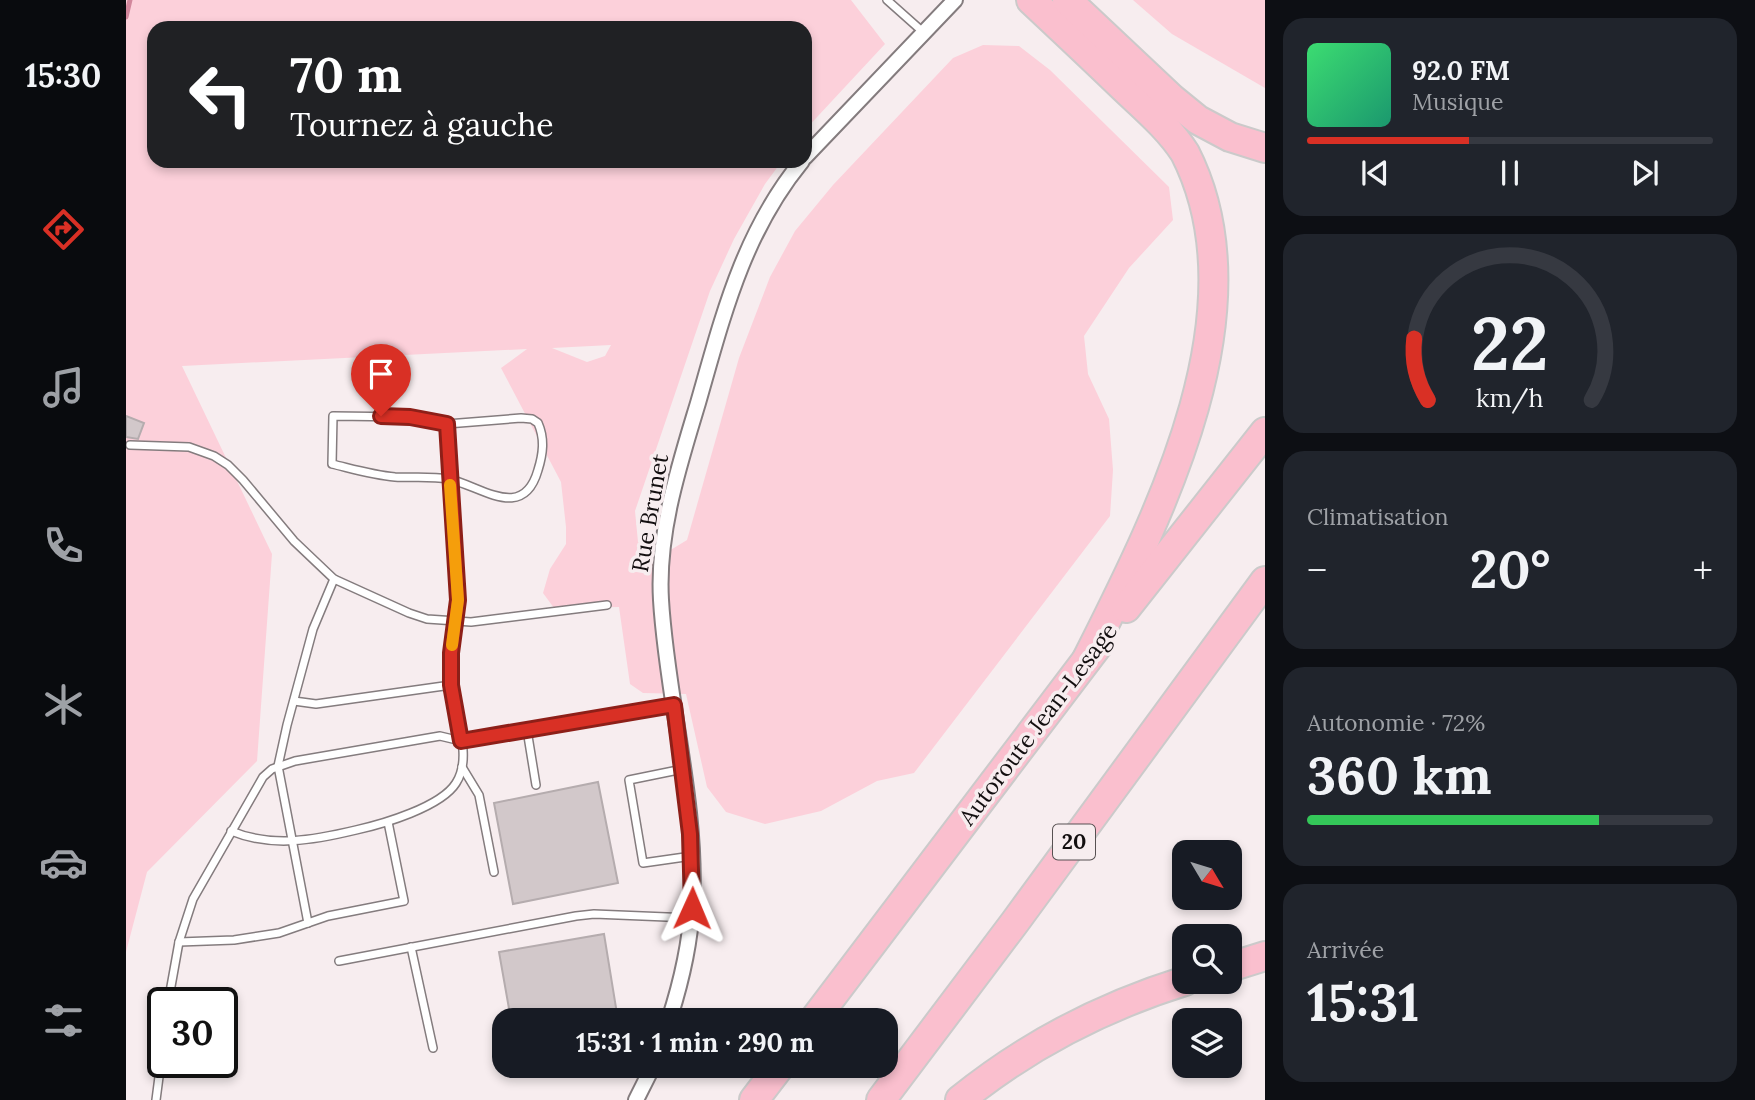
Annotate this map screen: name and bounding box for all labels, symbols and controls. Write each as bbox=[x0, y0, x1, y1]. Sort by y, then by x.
text: 70 m bbox=[290, 43, 402, 105]
icon: left bbox=[175, 49, 266, 140]
text: 92.0 FM bbox=[1412, 54, 1510, 87]
text: 15:30 bbox=[25, 55, 101, 96]
text: Musique bbox=[1412, 87, 1503, 116]
text: Tournez à gauche bbox=[290, 104, 554, 145]
icon: previous bbox=[1356, 154, 1394, 192]
icon: pause bbox=[1491, 154, 1529, 192]
icon: next bbox=[1626, 154, 1664, 192]
icon: directions bbox=[39, 205, 88, 254]
text: 22 bbox=[1471, 297, 1549, 390]
pin bbox=[351, 344, 411, 416]
icon: arrive bbox=[362, 355, 400, 393]
icon: music bbox=[39, 363, 88, 412]
text: km/h bbox=[1476, 381, 1544, 413]
street label: Rue Brunet bbox=[625, 451, 674, 574]
text: Climatisation bbox=[1307, 502, 1449, 531]
icon: phone bbox=[39, 521, 88, 570]
text: 20° bbox=[1470, 536, 1550, 602]
text: − bbox=[1307, 546, 1327, 594]
text: + bbox=[1693, 546, 1713, 594]
street label: Autoroute Jean-Lesage bbox=[952, 617, 1123, 831]
icon: climate bbox=[39, 680, 88, 729]
text: Autonomie · 72% bbox=[1307, 708, 1485, 737]
text: 360 km bbox=[1307, 742, 1492, 808]
road number: 20 bbox=[1053, 824, 1095, 860]
icon: car bbox=[39, 838, 88, 887]
north arrow bbox=[1172, 840, 1242, 910]
map controls bbox=[1172, 840, 1242, 1078]
position arrow bbox=[655, 871, 729, 945]
button: search bbox=[1172, 924, 1242, 994]
text: Arrivée bbox=[1307, 935, 1384, 964]
text: 15:31 bbox=[1307, 969, 1419, 1035]
speed limit sign: 30 bbox=[147, 987, 238, 1078]
icon: filters bbox=[39, 996, 88, 1045]
button: layers bbox=[1172, 1008, 1242, 1078]
text: 15:31 · 1 min · 290 m bbox=[576, 1026, 814, 1059]

